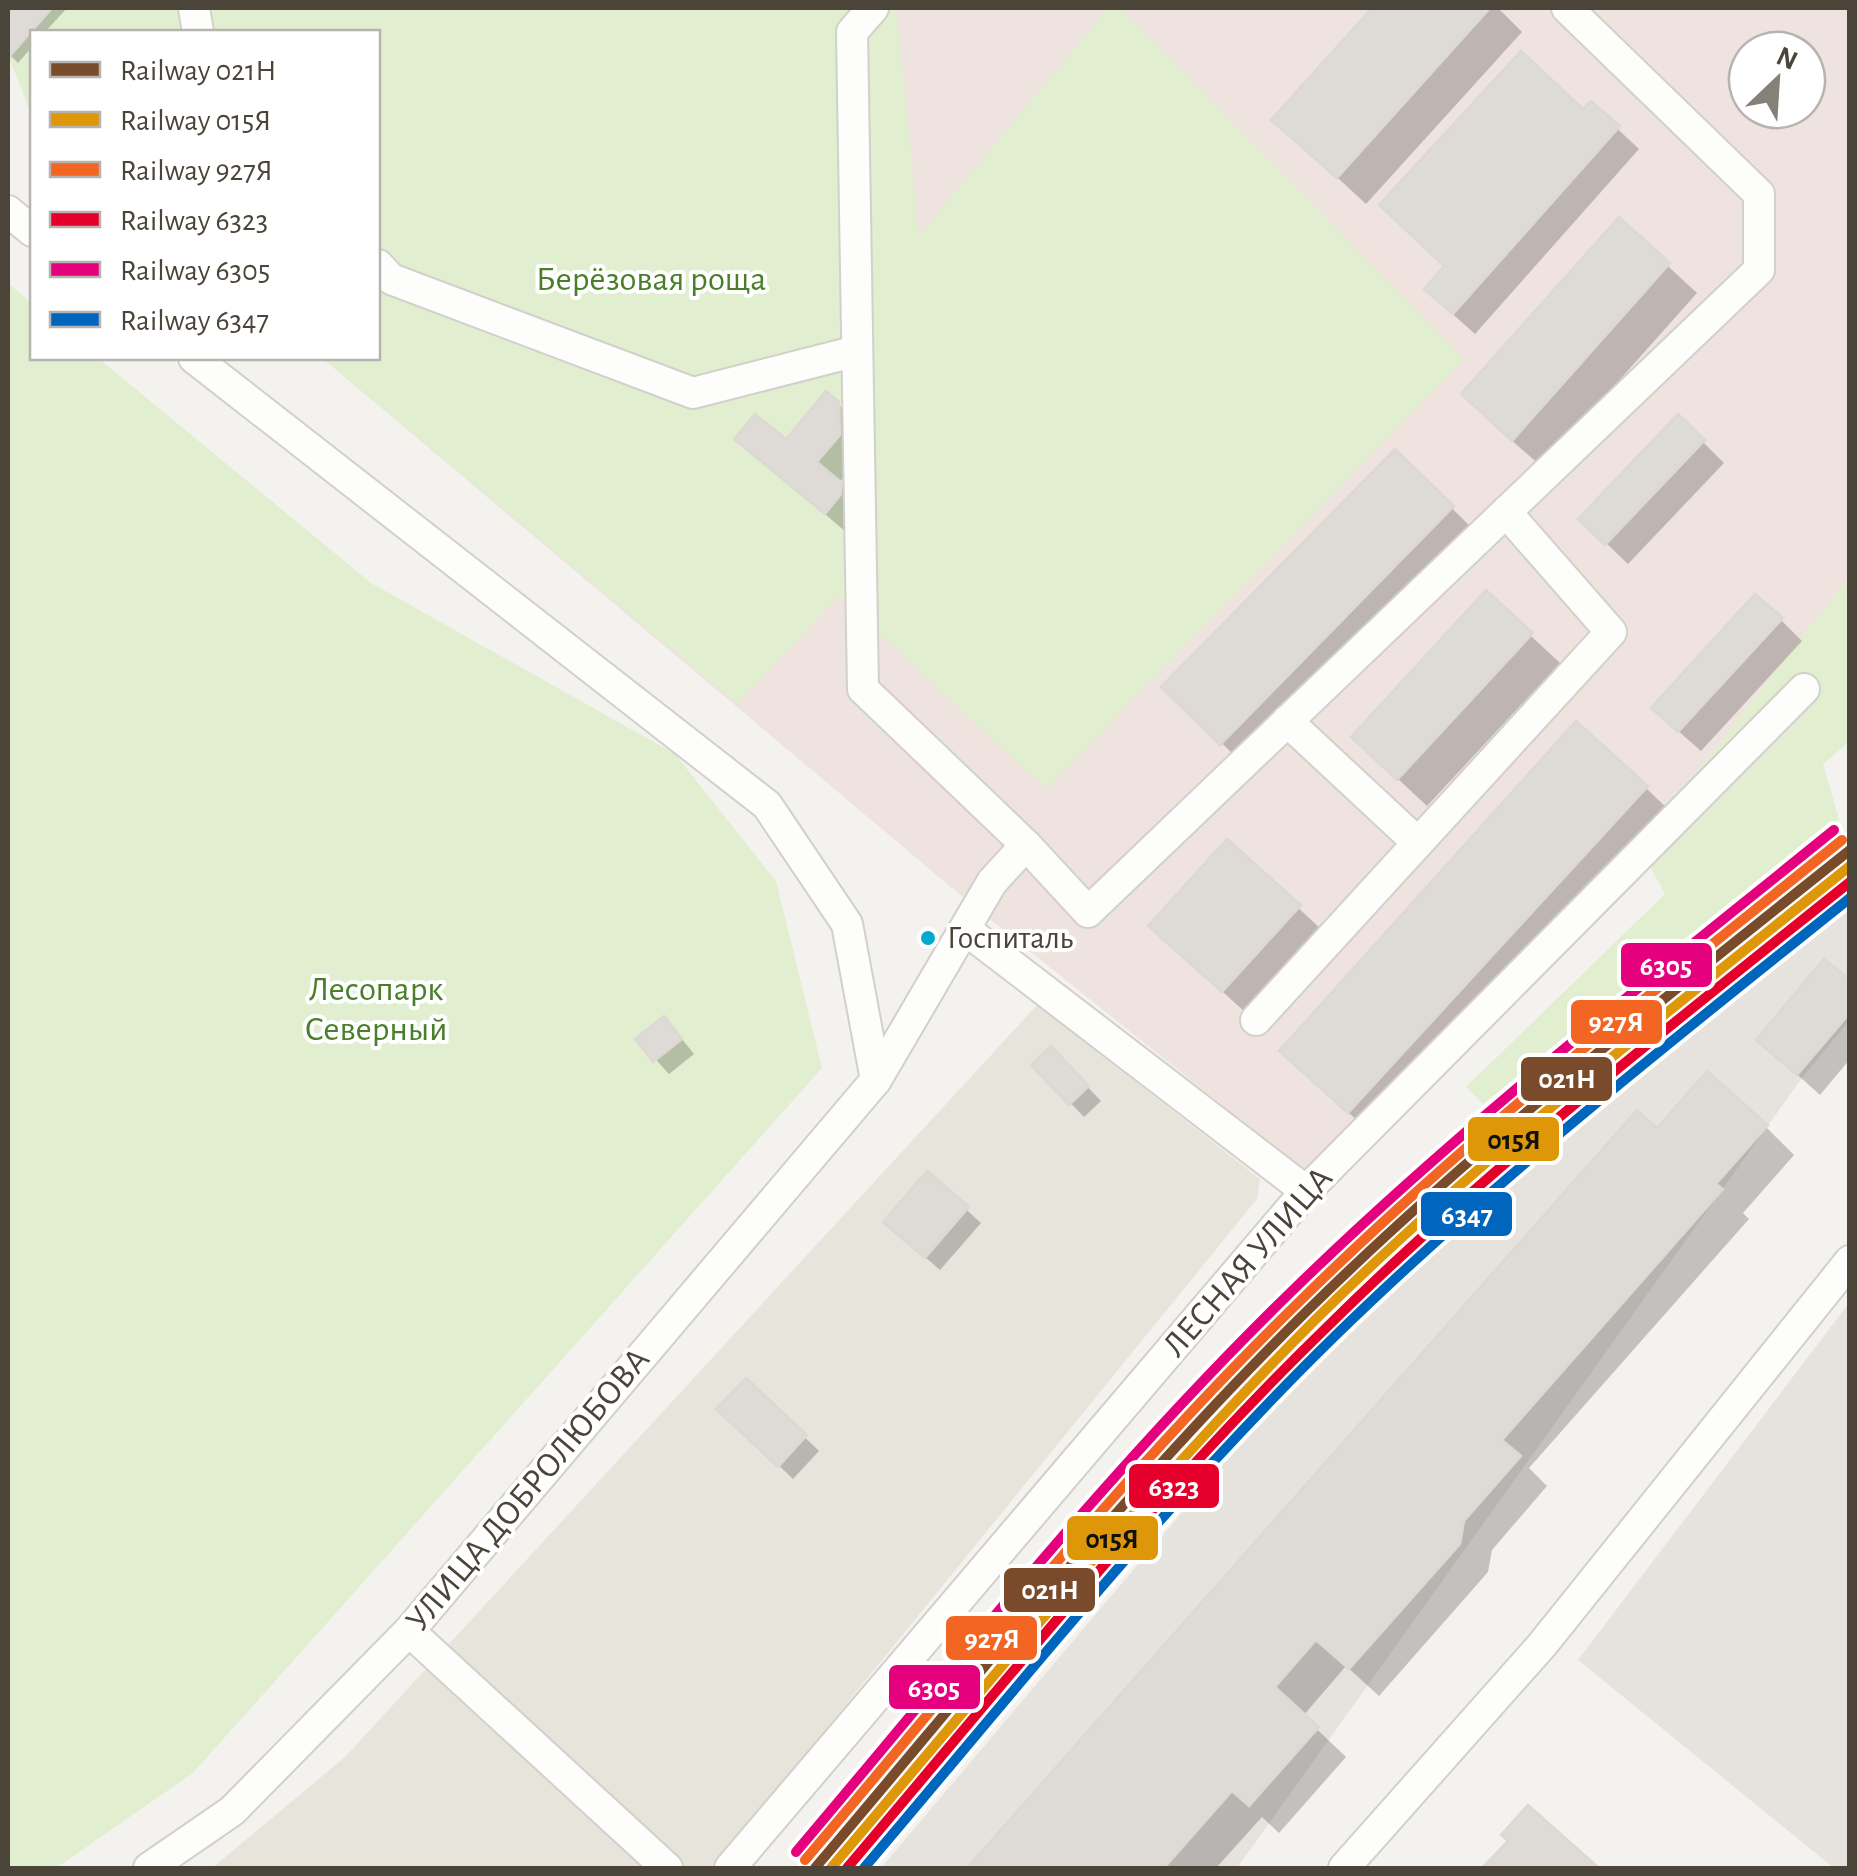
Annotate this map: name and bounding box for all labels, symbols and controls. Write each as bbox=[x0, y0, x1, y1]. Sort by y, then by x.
legend bbox=[30, 30, 380, 360]
north arrow bbox=[1727, 30, 1827, 130]
text: N bbox=[1772, 42, 1801, 76]
text: Railway 021Н bbox=[120, 56, 277, 86]
text: Railway 015Я bbox=[120, 106, 271, 136]
text: Railway 927Я bbox=[120, 156, 273, 186]
text: Railway 6323 bbox=[120, 206, 268, 236]
text: Railway 6305 bbox=[120, 256, 270, 286]
park label: Берёзовая роща bbox=[536, 262, 766, 297]
text: Railway 6347 bbox=[120, 306, 269, 336]
place label: Госпиталь bbox=[947, 922, 1074, 954]
marker: Госпиталь bbox=[918, 928, 938, 948]
line badge: 6305 bbox=[1619, 941, 1714, 989]
text: 6305 bbox=[1640, 953, 1692, 981]
park label: Лесопарк Северный bbox=[305, 972, 447, 1047]
line badge: 927Я bbox=[1569, 998, 1664, 1046]
text: 927Я bbox=[1588, 1009, 1644, 1037]
line badge: 021Н bbox=[1519, 1055, 1614, 1103]
text: 021Н bbox=[1538, 1066, 1596, 1094]
line badge: 015Я bbox=[1466, 1115, 1561, 1163]
text: 015Я bbox=[1487, 1127, 1541, 1155]
street label: ЛЕСНАЯ УЛИЦА bbox=[1157, 1161, 1339, 1363]
line badge: 6347 bbox=[1419, 1190, 1514, 1238]
text: 6347 bbox=[1441, 1202, 1493, 1230]
street label: УЛИЦА ДОБРОЛЮБОВА bbox=[400, 1342, 656, 1638]
line badge: 6323 bbox=[1127, 1462, 1221, 1510]
text: 6323 bbox=[1149, 1474, 1199, 1502]
line badge: 015Я bbox=[1065, 1514, 1160, 1562]
text: 015Я bbox=[1085, 1526, 1139, 1554]
line badge: 021Н bbox=[1002, 1566, 1097, 1614]
text: 021Н bbox=[1021, 1577, 1079, 1605]
line badge: 927Я bbox=[944, 1614, 1039, 1662]
text: 927Я bbox=[964, 1626, 1020, 1654]
line badge: 6305 bbox=[887, 1663, 982, 1711]
text: 6305 bbox=[908, 1675, 960, 1703]

